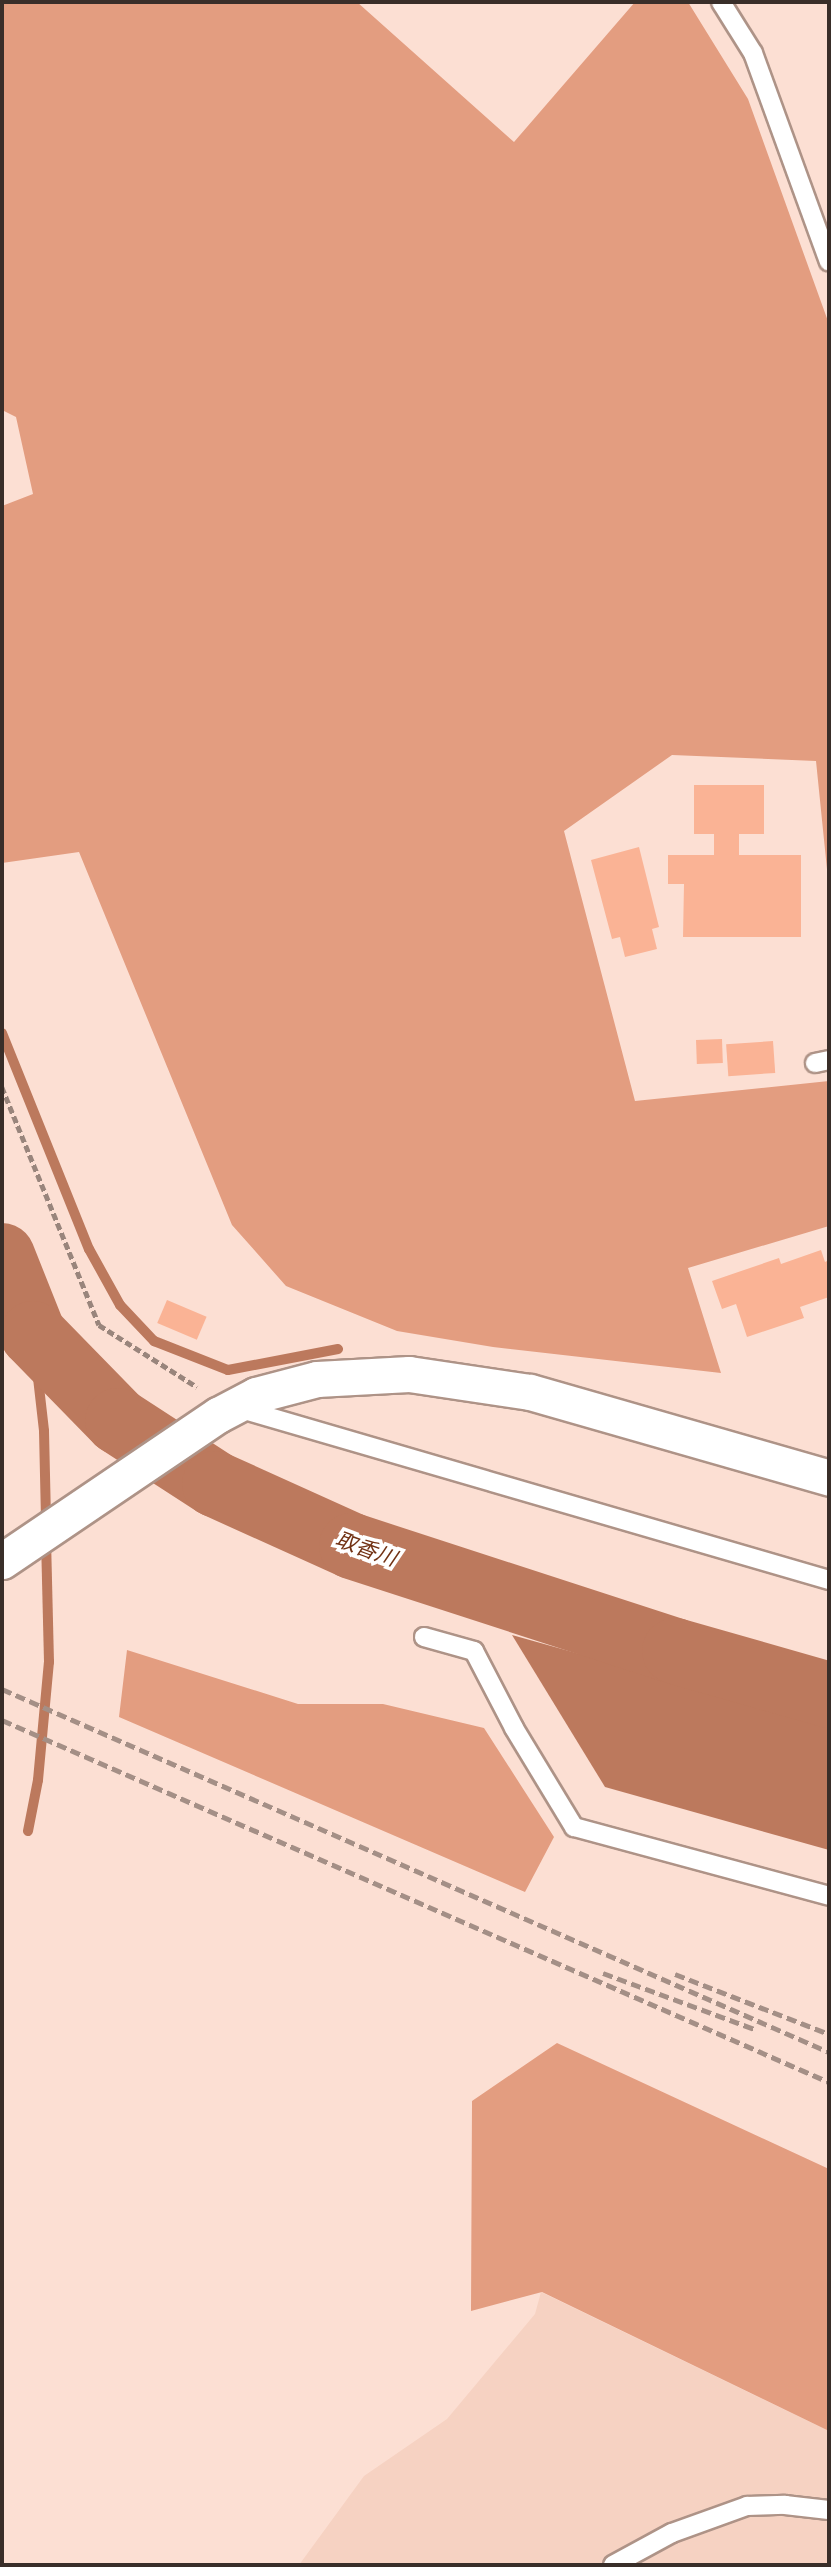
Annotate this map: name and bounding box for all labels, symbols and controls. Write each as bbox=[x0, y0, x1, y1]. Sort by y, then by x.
water label: 取香川 bbox=[332, 1526, 400, 1572]

